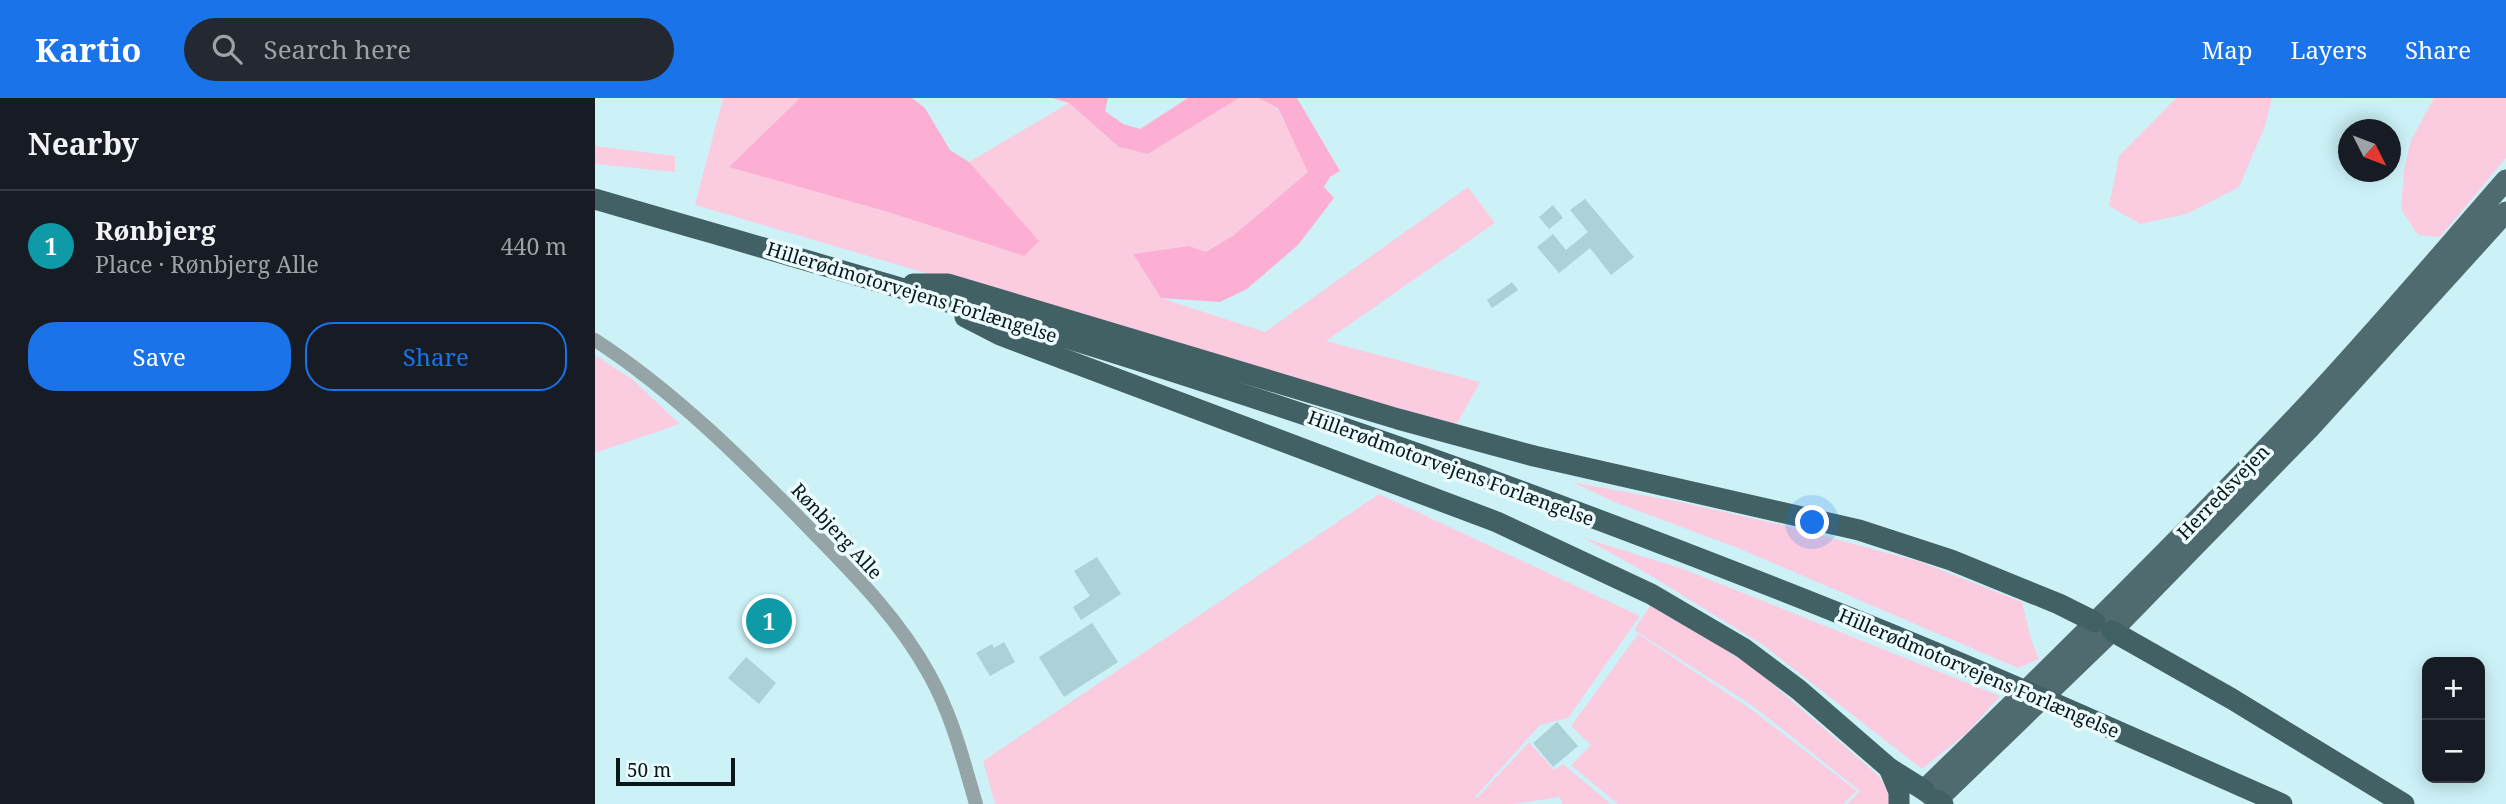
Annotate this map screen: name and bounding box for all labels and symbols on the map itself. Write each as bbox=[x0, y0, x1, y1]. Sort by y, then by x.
north arrow bbox=[2338, 119, 2401, 182]
street label: Hillerødmotorvejens Forlængelse bbox=[764, 235, 1060, 349]
street label: Hillerødmotorvejens Forlængelse bbox=[1304, 404, 1598, 532]
street label: Herredsvejen bbox=[2171, 439, 2275, 545]
street label: Rønbjerg Alle bbox=[786, 477, 888, 585]
your location bbox=[1795, 505, 1829, 539]
pin: 1 bbox=[746, 595, 792, 647]
street label: Hillerødmotorvejens Forlængelse bbox=[1835, 602, 2123, 744]
scale bar bbox=[616, 755, 735, 787]

